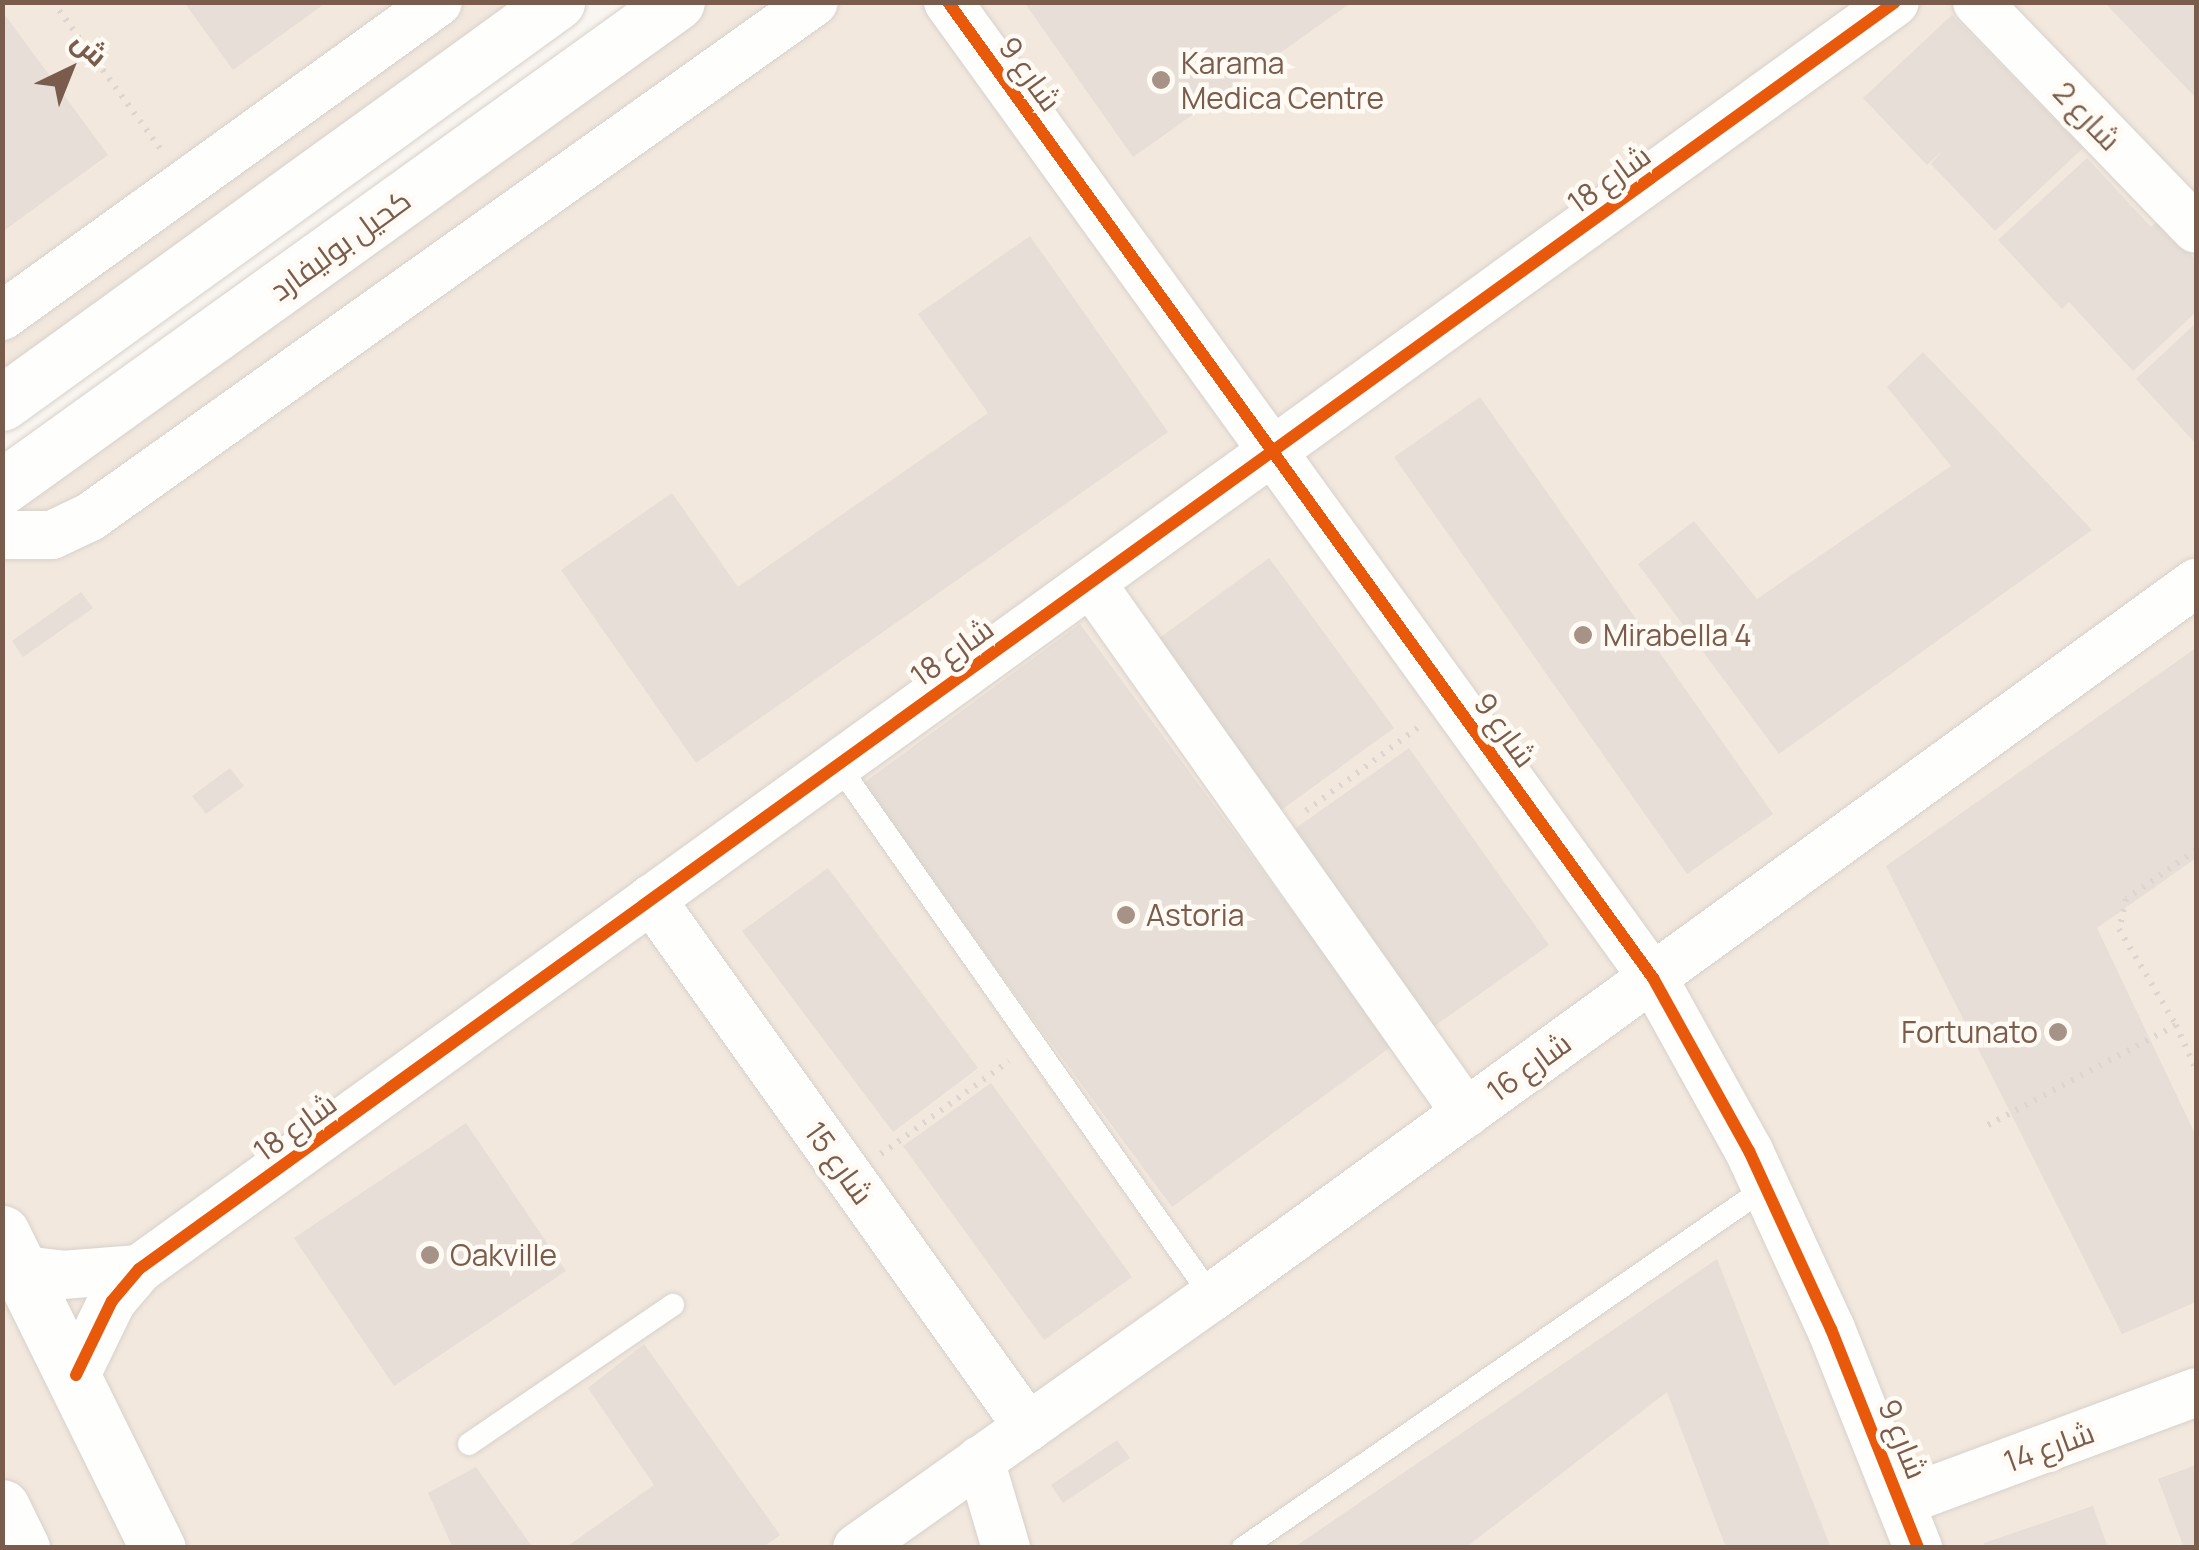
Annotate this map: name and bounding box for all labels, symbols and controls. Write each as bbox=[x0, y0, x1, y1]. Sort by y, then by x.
north arrow bbox=[20, 20, 120, 120]
text: ش bbox=[64, 22, 117, 74]
street label: شارع 9 bbox=[991, 30, 1069, 118]
place label: Karama Medica Centre bbox=[1181, 45, 1384, 116]
marker: Karama Medica Centre bbox=[1150, 69, 1172, 91]
street label: شارع 2 bbox=[2046, 74, 2128, 158]
street label: شارع 18 bbox=[1561, 137, 1657, 221]
street label: كحيل بوليفارد bbox=[262, 182, 418, 308]
street label: شارع 18 bbox=[904, 610, 1000, 694]
place label: Mirabella 4 bbox=[1603, 617, 1752, 653]
marker: Mirabella 4 bbox=[1572, 624, 1594, 646]
street label: شارع 9 bbox=[1466, 686, 1544, 774]
place label: Astoria bbox=[1146, 897, 1244, 933]
marker: Astoria bbox=[1115, 904, 1137, 926]
place label: Fortunato bbox=[1901, 1014, 2038, 1050]
marker: Fortunato bbox=[2047, 1021, 2069, 1043]
street label: شارع 16 bbox=[1480, 1025, 1578, 1109]
street label: شارع 18 bbox=[247, 1085, 343, 1169]
street label: شارع 15 bbox=[797, 1115, 881, 1211]
place label: Oakville bbox=[450, 1237, 557, 1273]
marker: Oakville bbox=[419, 1244, 441, 1266]
street label: شارع 9 bbox=[1871, 1394, 1935, 1484]
street label: شارع 14 bbox=[1999, 1414, 2099, 1480]

